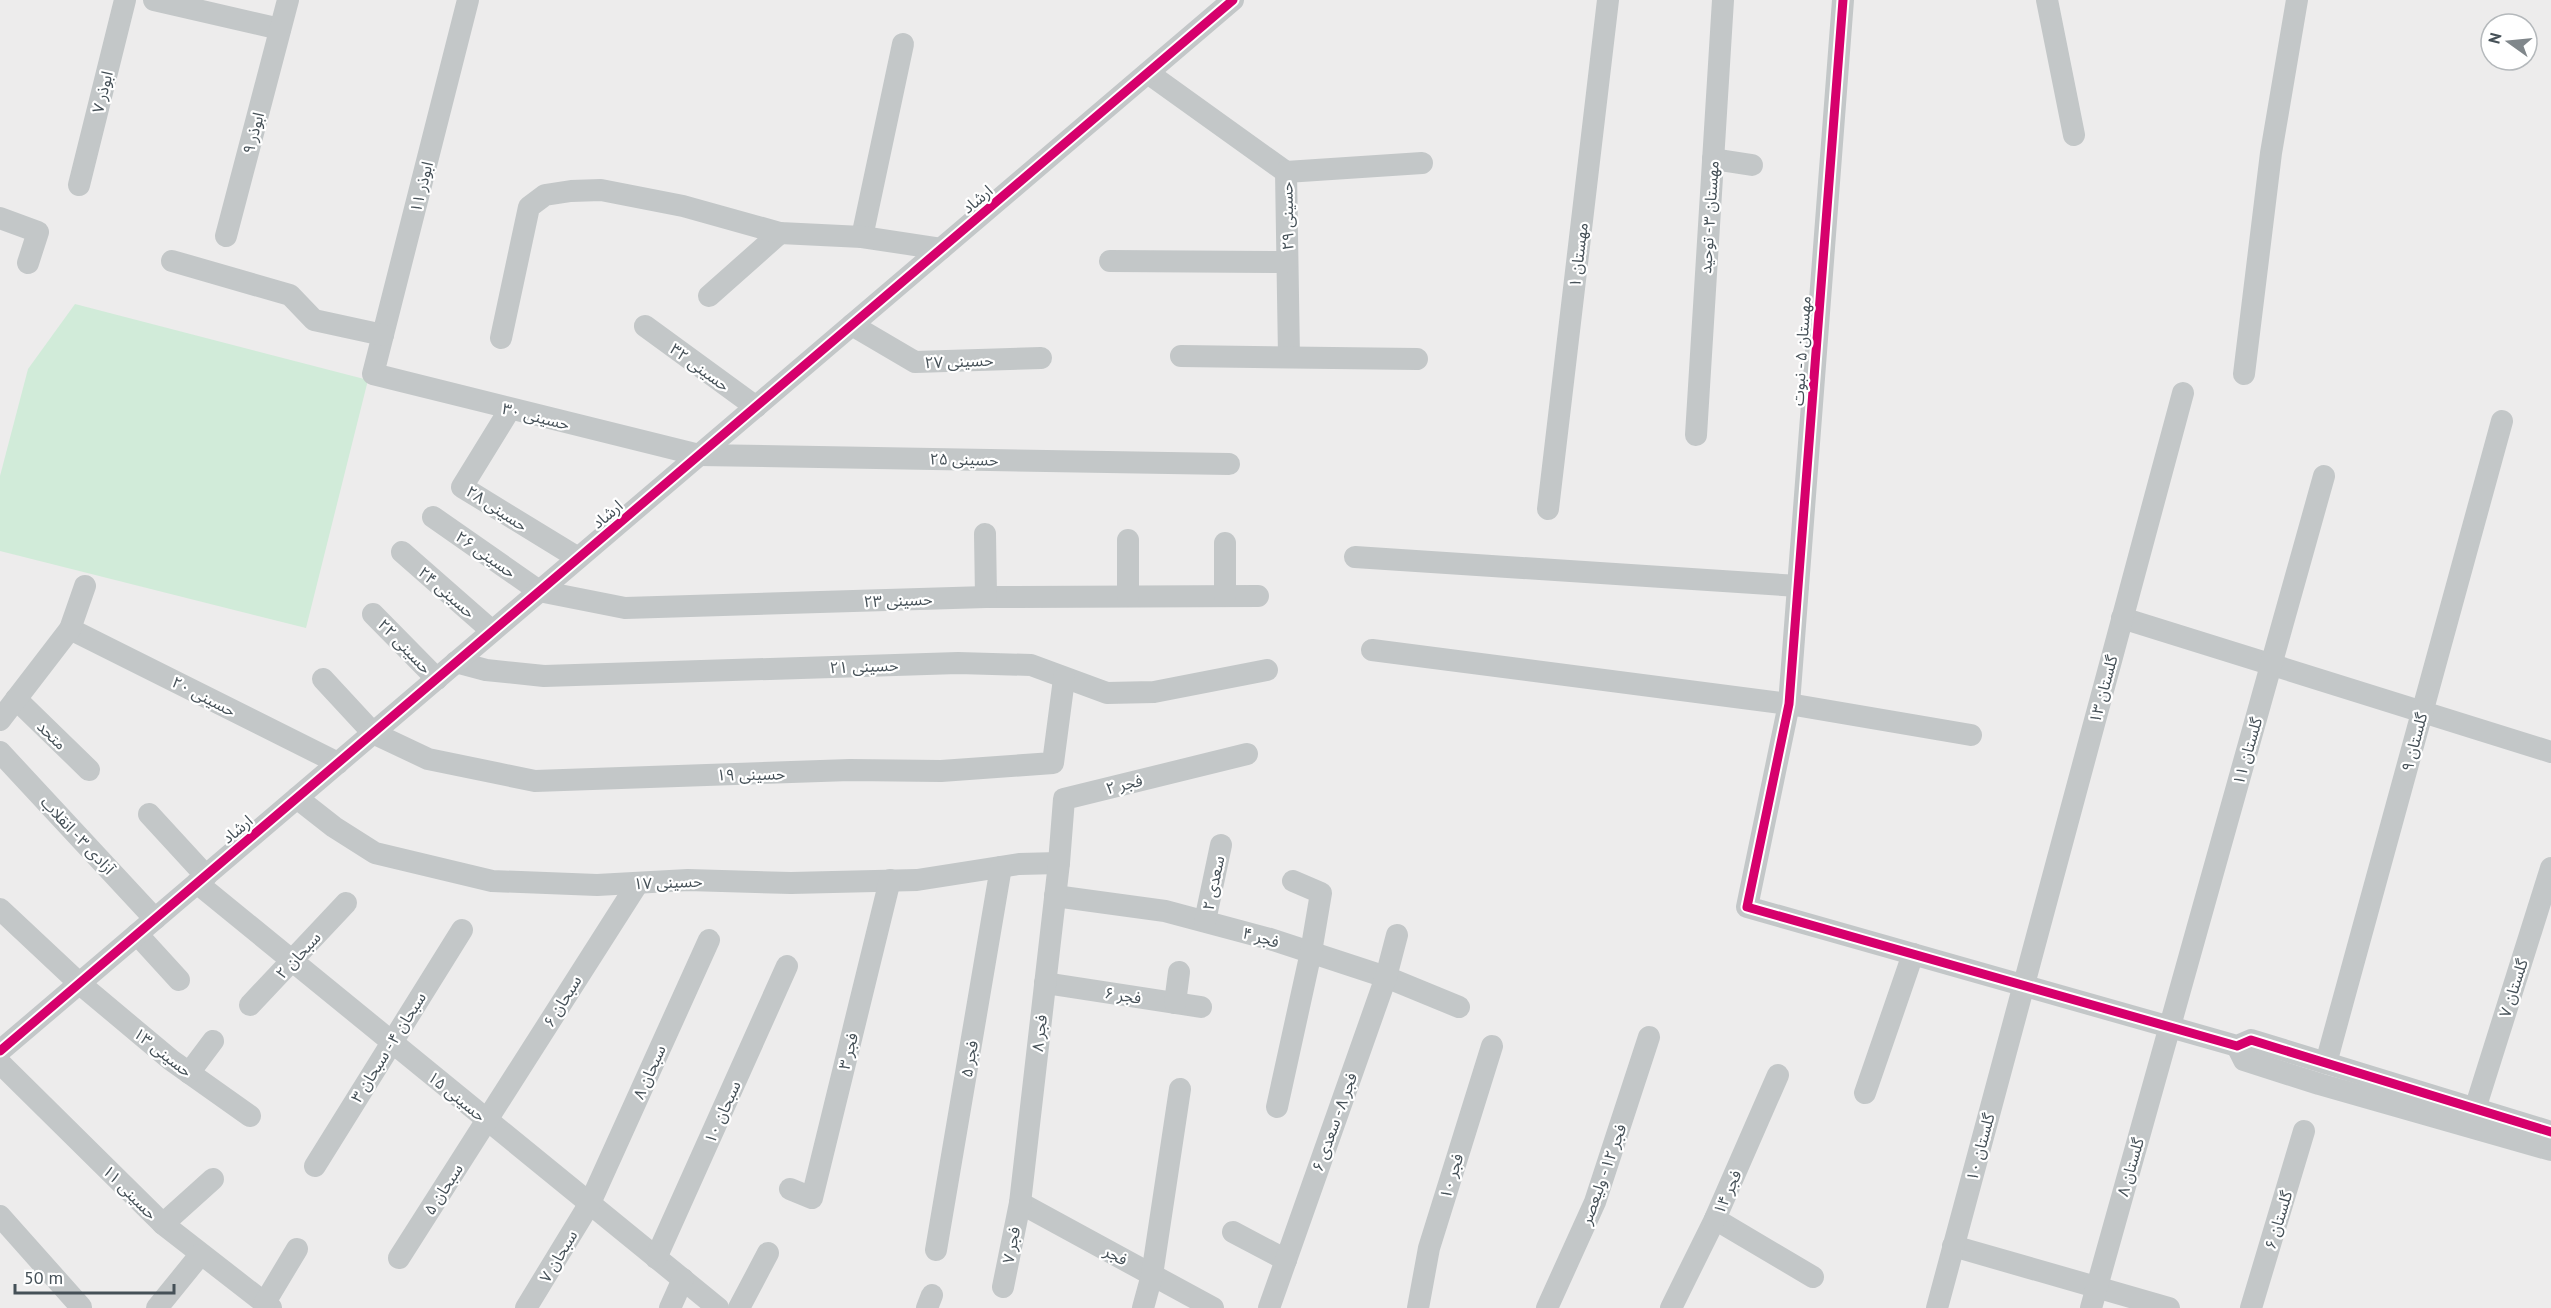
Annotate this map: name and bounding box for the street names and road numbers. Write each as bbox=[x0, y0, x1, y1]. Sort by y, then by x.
street label: ابوذر ۷ bbox=[87, 69, 117, 115]
street label: ابوذر ۹ bbox=[238, 110, 268, 156]
street label: ابوذر ۱۱ bbox=[405, 159, 437, 215]
street label: مهستان ۳ - توحید bbox=[1695, 160, 1723, 274]
street label: ارشاد bbox=[958, 180, 996, 218]
street label: حسینی ۲۹ bbox=[1276, 181, 1298, 251]
street label: مهستان ۱ bbox=[1564, 221, 1592, 289]
street label: مهستان ۵ - نبوت bbox=[1787, 295, 1815, 407]
street label: حسینی ۳۲ bbox=[666, 339, 734, 395]
street label: حسینی ۲۷ bbox=[924, 350, 994, 372]
street label: حسینی ۳۰ bbox=[500, 398, 572, 434]
street label: حسینی ۲۵ bbox=[929, 448, 999, 470]
street label: حسینی ۲۸ bbox=[463, 481, 531, 535]
street label: ارشاد bbox=[588, 495, 626, 533]
street label: حسینی ۲۶ bbox=[452, 526, 520, 582]
street label: حسینی ۲۴ bbox=[414, 562, 480, 622]
street label: حسینی ۲۳ bbox=[863, 589, 933, 611]
street label: حسینی ۲۲ bbox=[374, 614, 436, 678]
street label: گلستان ۱۳ bbox=[2084, 653, 2122, 725]
street label: حسینی ۲۱ bbox=[829, 655, 899, 677]
street label: حسینی ۲۰ bbox=[169, 671, 239, 721]
street label: گلستان ۹ bbox=[2397, 710, 2432, 774]
street label: گلستان ۱۱ bbox=[2228, 715, 2266, 787]
street label: متحد bbox=[33, 716, 71, 754]
street label: حسینی ۱۹ bbox=[716, 763, 786, 785]
street label: فجر ۲ bbox=[1104, 770, 1144, 798]
street label: آزادی ۳ - انقلاب bbox=[37, 792, 120, 879]
street label: ارشاد bbox=[218, 810, 256, 848]
street label: سعدی ۲ bbox=[1198, 854, 1228, 912]
street label: حسینی ۱۷ bbox=[633, 871, 703, 893]
street label: فجر ۴ bbox=[1240, 922, 1282, 952]
street label: سبحان ۲ bbox=[271, 927, 325, 983]
street label: گلستان ۷ bbox=[2494, 956, 2532, 1020]
street label: سبحان ۶ bbox=[538, 971, 586, 1031]
street label: فجر ۶ bbox=[1103, 982, 1143, 1008]
street label: سبحان ۴ - سبحان ۳ bbox=[346, 988, 430, 1106]
street label: فجر ۸ bbox=[1027, 1013, 1051, 1053]
street label: حسینی ۱۳ bbox=[130, 1023, 196, 1081]
street label: فجر ۳ bbox=[834, 1031, 862, 1071]
street label: فجر ۵ bbox=[956, 1039, 982, 1079]
street label: سبحان ۸ bbox=[628, 1042, 670, 1102]
street label: حسینی ۱۵ bbox=[424, 1067, 490, 1125]
street label: فجر ۸ - سعدی ۶ bbox=[1307, 1070, 1361, 1174]
street label: سبحان ۱۰ bbox=[699, 1078, 745, 1146]
street label: گلستان ۱۰ bbox=[1961, 1111, 1999, 1183]
street label: فجر ۱۲ - ولیعصر bbox=[1575, 1121, 1630, 1228]
street label: گلستان ۸ bbox=[2112, 1135, 2148, 1199]
street label: فجر ۱۰ bbox=[1435, 1151, 1467, 1201]
street label: سبحان ۵ bbox=[419, 1160, 467, 1218]
street label: حسینی ۱۱ bbox=[99, 1161, 161, 1223]
street label: فجر ۱۴ bbox=[1708, 1167, 1746, 1217]
street label: گلستان ۶ bbox=[2260, 1188, 2296, 1252]
street label: فجر ۷ bbox=[998, 1225, 1024, 1265]
street label: سبحان ۷ bbox=[535, 1226, 581, 1286]
street label: فجر bbox=[1100, 1240, 1131, 1269]

